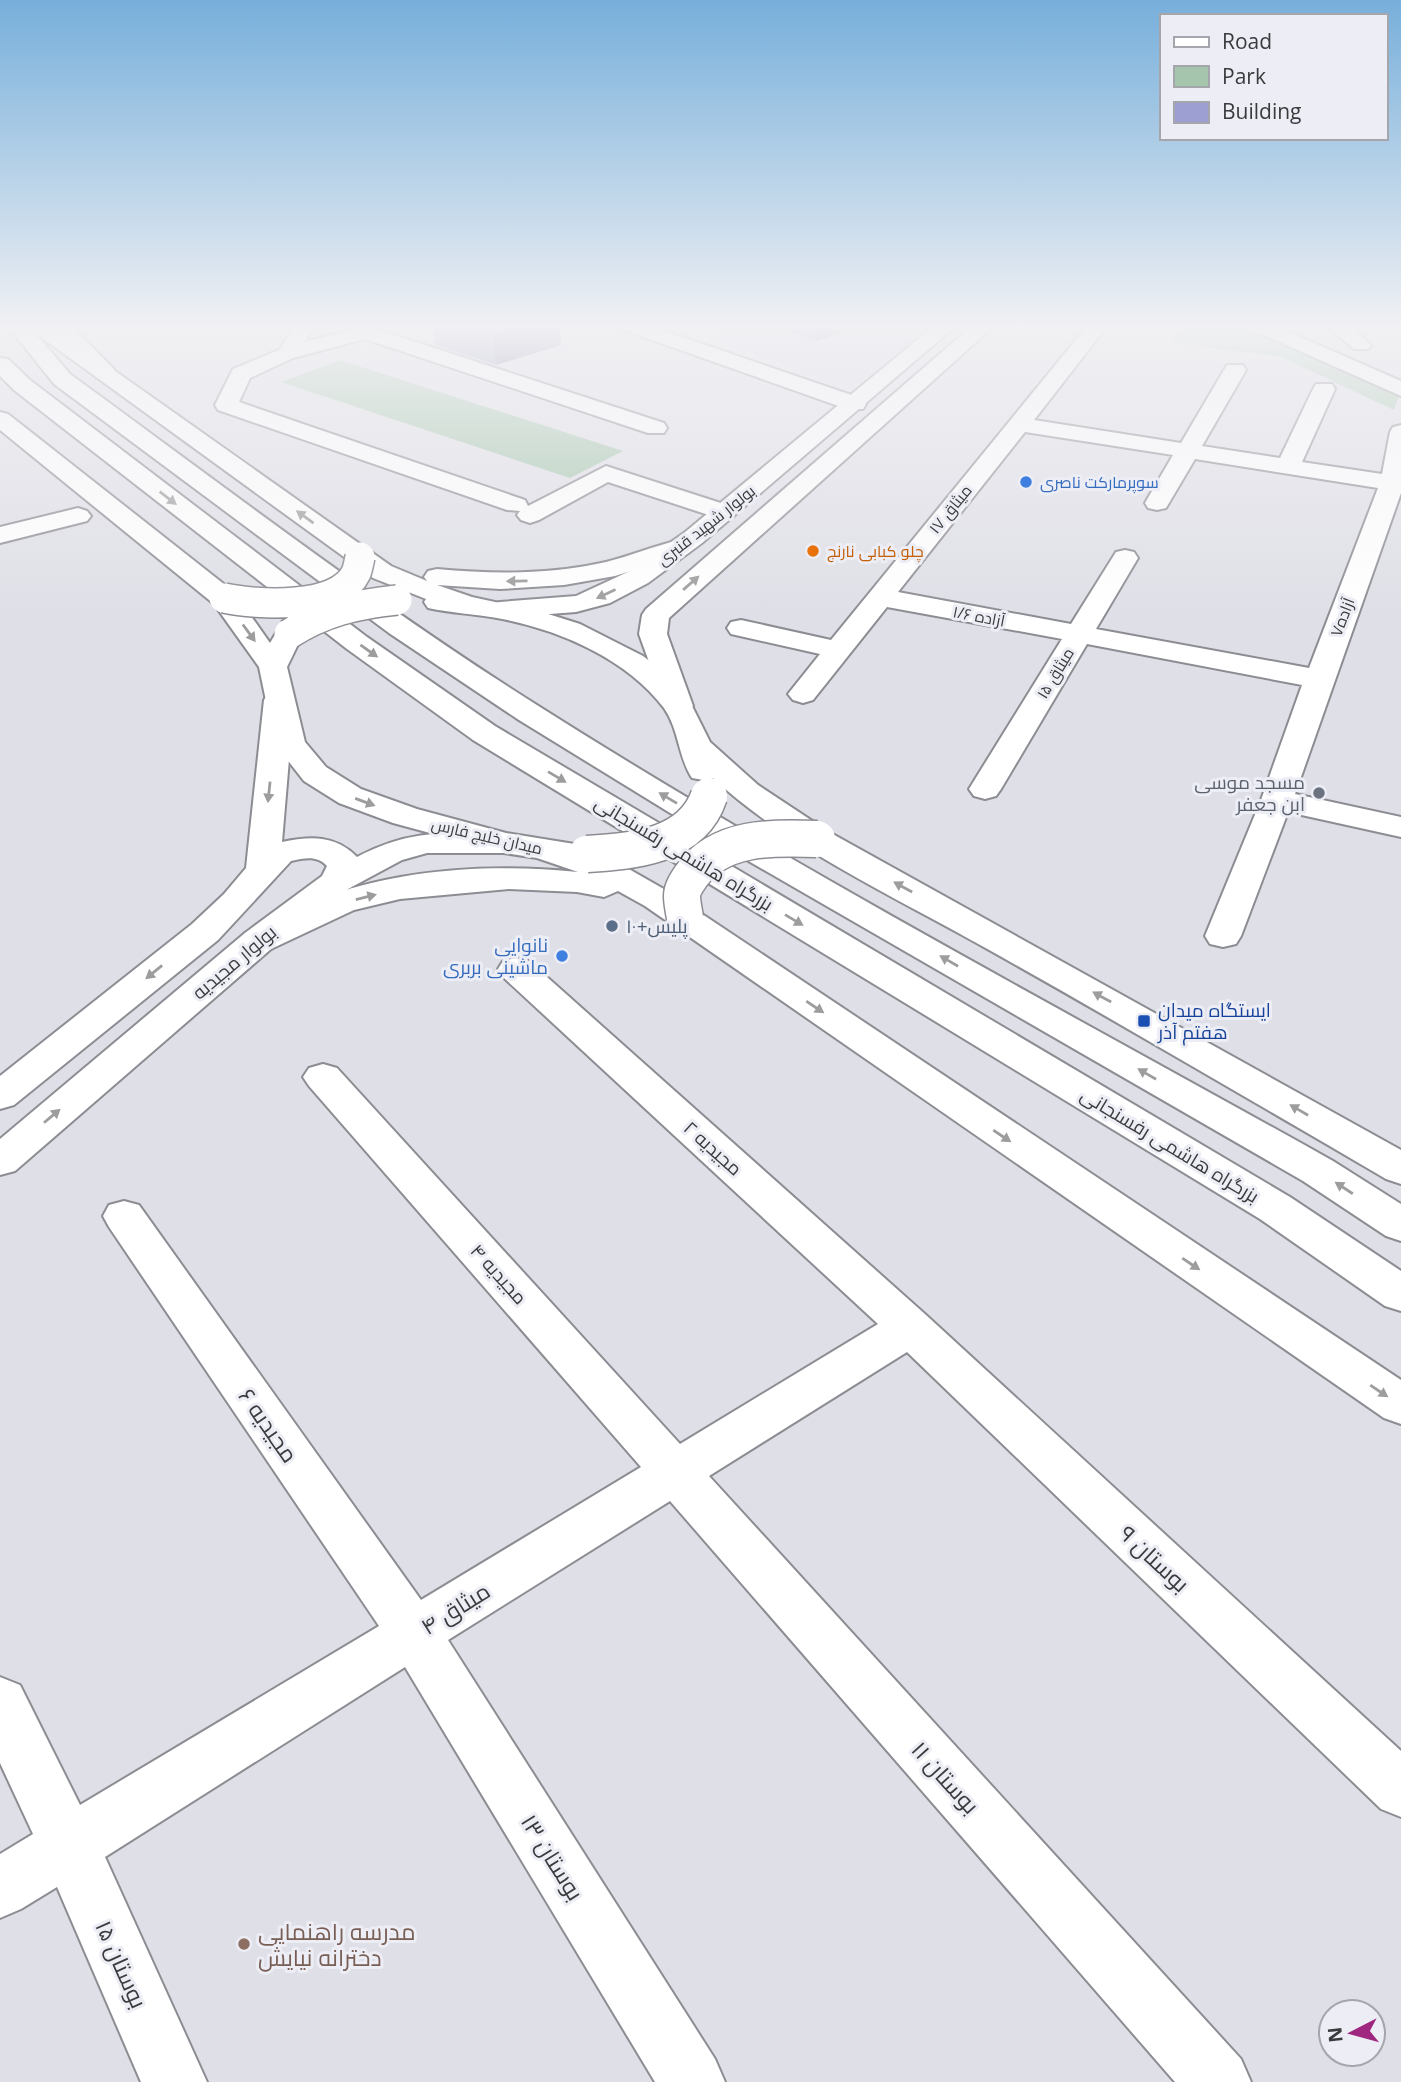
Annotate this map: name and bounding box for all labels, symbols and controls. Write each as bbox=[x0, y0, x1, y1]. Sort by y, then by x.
legend bbox=[1160, 14, 1387, 140]
text: Road bbox=[1222, 27, 1272, 55]
text: Park bbox=[1222, 62, 1266, 90]
text: Building bbox=[1222, 97, 1301, 125]
place label: سوپرمارکت ناصری bbox=[1040, 471, 1159, 494]
marker: سوپرمارکت ناصری bbox=[1018, 474, 1034, 490]
street label: بولوار شهید قنبری bbox=[652, 480, 760, 570]
street label: میثاق ۱۷ bbox=[923, 480, 977, 538]
one-way arrow bbox=[159, 490, 177, 505]
one-way arrow bbox=[296, 510, 314, 524]
place label: چلو کبابی نارنج bbox=[827, 540, 924, 563]
marker: چلو کبابی نارنج bbox=[805, 543, 821, 559]
one-way arrow bbox=[506, 575, 528, 586]
one-way arrow bbox=[682, 576, 699, 591]
one-way arrow bbox=[596, 588, 616, 599]
street label: آزاده۷ bbox=[1325, 594, 1360, 640]
street label: آزاده ۱/۶ bbox=[951, 600, 1008, 632]
one-way arrow bbox=[242, 624, 256, 642]
street label: میثاق ۱۵ bbox=[1031, 643, 1079, 703]
one-way arrow bbox=[360, 644, 378, 658]
place label: مسجد موسی ابن جعفر bbox=[1194, 769, 1305, 817]
one-way arrow bbox=[548, 771, 567, 783]
one-way arrow bbox=[264, 782, 275, 804]
marker: مسجد موسی ابن جعفر bbox=[1311, 785, 1327, 801]
street label: بزرگراه هاشمی رفسنجانی bbox=[590, 789, 778, 917]
one-way arrow bbox=[658, 791, 677, 804]
one-way arrow bbox=[355, 797, 376, 808]
street label: میدان خلیج فارس bbox=[429, 813, 545, 860]
one-way arrow bbox=[893, 881, 913, 893]
one-way arrow bbox=[356, 891, 378, 902]
place label: پلیس+۱۰ bbox=[626, 913, 688, 939]
one-way arrow bbox=[785, 913, 804, 926]
marker: پلیس+۱۰ bbox=[604, 918, 620, 934]
street label: بولوار مجیدیه bbox=[186, 919, 282, 1005]
place label: نانوایی ماشینی بربری bbox=[443, 932, 548, 980]
marker: نانوایی ماشینی بربری bbox=[554, 948, 570, 964]
one-way arrow bbox=[939, 955, 959, 967]
one-way arrow bbox=[146, 965, 164, 980]
one-way arrow bbox=[1092, 991, 1112, 1003]
place label: ایستگاه میدان هفتم آذر bbox=[1157, 997, 1271, 1046]
one-way arrow bbox=[806, 1000, 824, 1014]
marker: ایستگاه میدان هفتم آذر bbox=[1136, 1013, 1152, 1029]
one-way arrow bbox=[1137, 1068, 1156, 1080]
street label: بزرگراه هاشمی رفسنجانی bbox=[1076, 1081, 1264, 1209]
one-way arrow bbox=[1290, 1104, 1309, 1116]
one-way arrow bbox=[43, 1108, 61, 1124]
street label: مجیدیه ۲ bbox=[678, 1115, 748, 1181]
one-way arrow bbox=[993, 1129, 1011, 1143]
one-way arrow bbox=[1334, 1181, 1353, 1194]
street label: مجیدیه ۴ bbox=[465, 1238, 533, 1310]
one-way arrow bbox=[1181, 1257, 1200, 1270]
street label: مجیدیه ۶ bbox=[232, 1381, 306, 1469]
one-way arrow bbox=[1369, 1384, 1389, 1397]
street label: بوستان ۹ bbox=[1113, 1517, 1197, 1599]
street label: میثاق ۴ bbox=[414, 1574, 496, 1642]
street label: بوستان ۱۱ bbox=[905, 1734, 987, 1820]
street label: بوستان ۱۳ bbox=[514, 1808, 592, 1906]
street label: بوستان ۱۵ bbox=[88, 1915, 156, 2013]
place label: مدرسه راهنمایی دخترانه نیایش bbox=[258, 1915, 416, 1973]
marker: مدرسه راهنمایی دخترانه نیایش bbox=[236, 1936, 252, 1952]
north arrow bbox=[1317, 1998, 1387, 2068]
text: N bbox=[1321, 2026, 1349, 2044]

